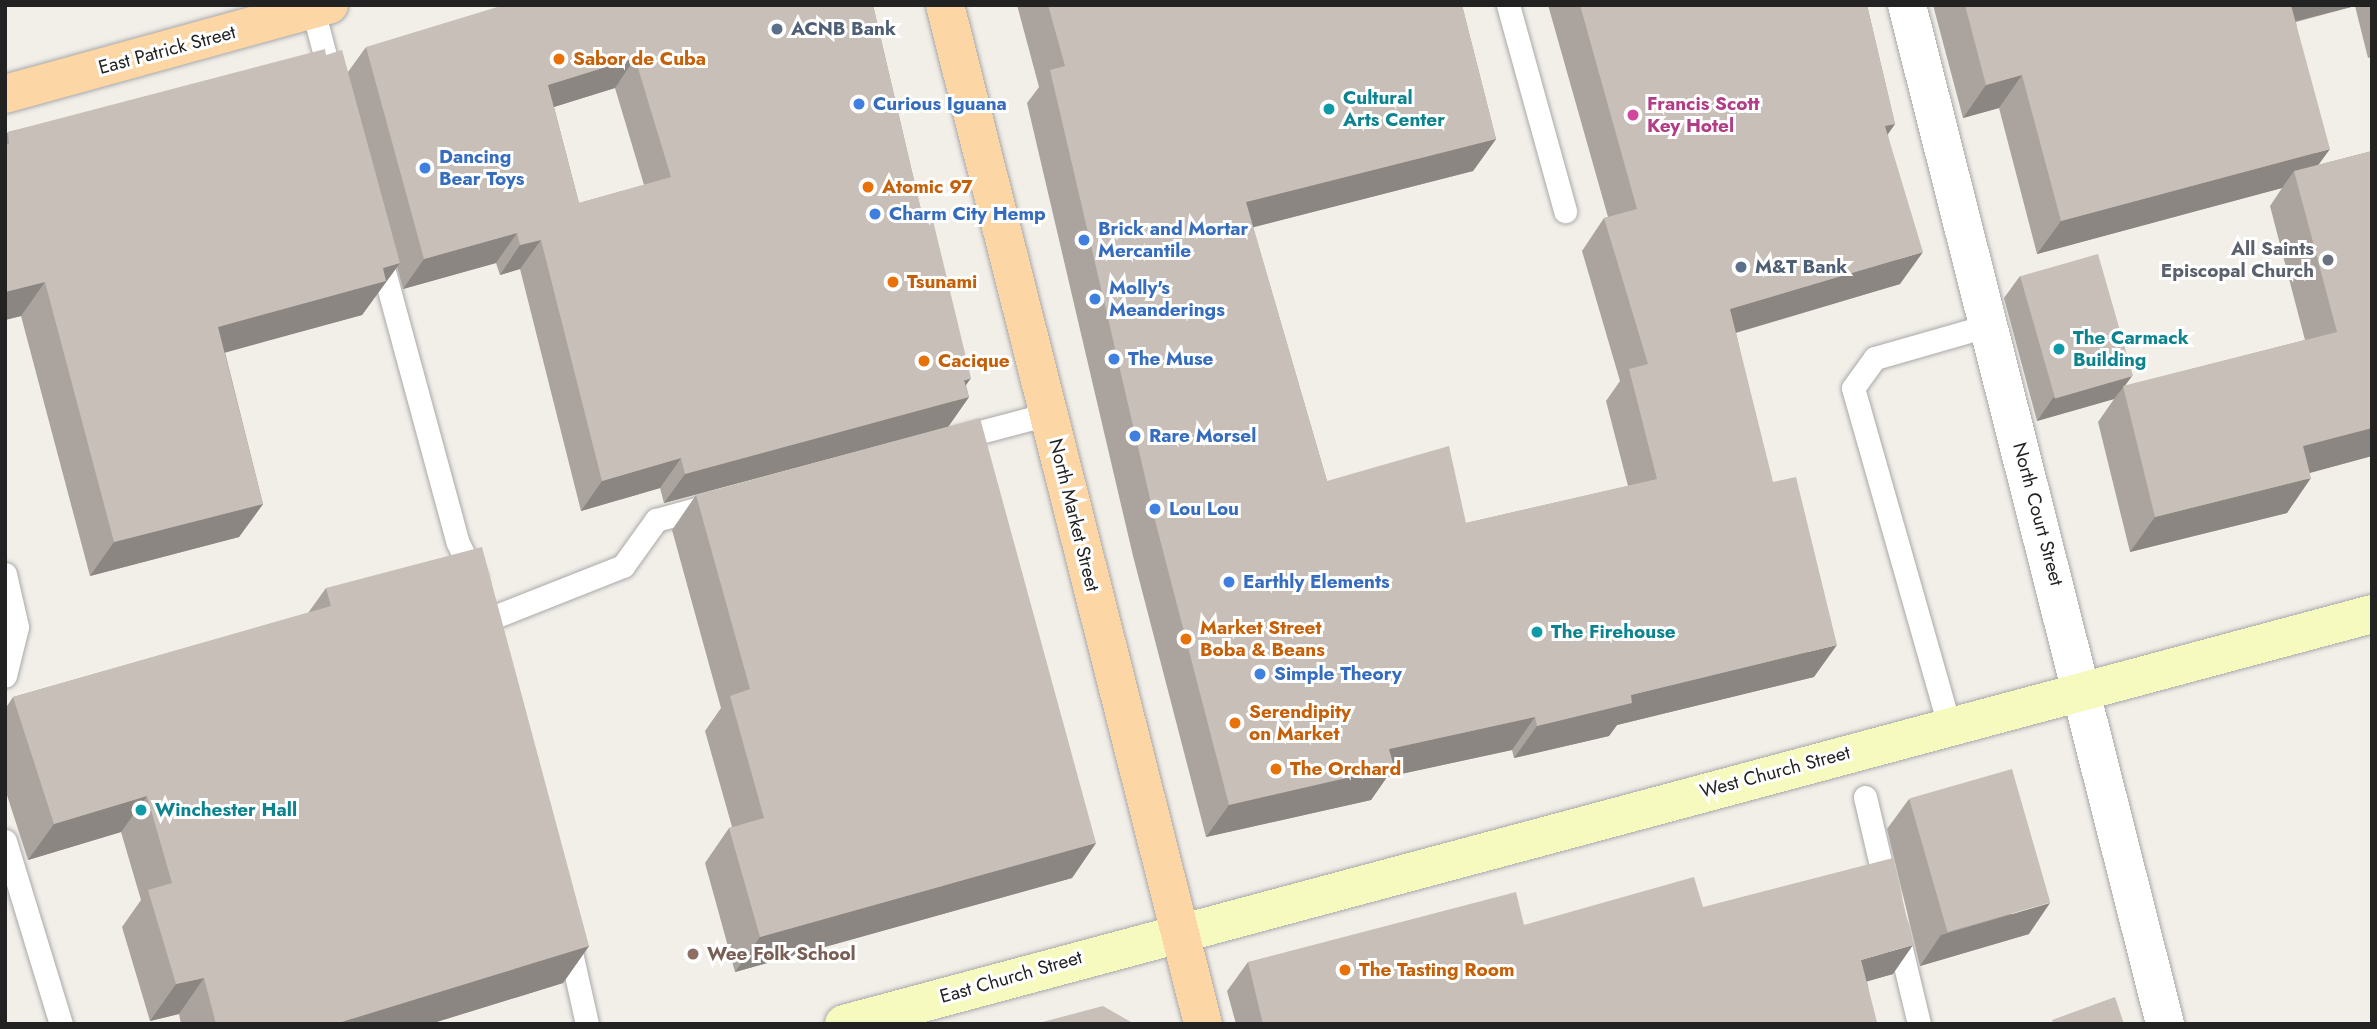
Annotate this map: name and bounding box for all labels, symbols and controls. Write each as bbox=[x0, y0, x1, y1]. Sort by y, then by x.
place label: ACNB Bank bbox=[791, 18, 896, 40]
street label: East Patrick Street bbox=[96, 21, 238, 79]
marker: ACNB Bank bbox=[769, 21, 785, 37]
place label: Sabor de Cuba bbox=[573, 48, 706, 70]
marker: Sabor de Cuba bbox=[551, 51, 567, 67]
place label: Cultural Arts Center bbox=[1343, 87, 1445, 131]
place label: Curious Iguana bbox=[873, 93, 1007, 115]
place label: Francis Scott Key Hotel bbox=[1647, 93, 1760, 137]
marker: Curious Iguana bbox=[851, 96, 867, 112]
marker: Cultural Arts Center bbox=[1321, 101, 1337, 117]
marker: Francis Scott Key Hotel bbox=[1625, 107, 1641, 123]
place label: Dancing Bear Toys bbox=[439, 146, 524, 190]
marker: Dancing Bear Toys bbox=[417, 160, 433, 176]
place label: Atomic 97 bbox=[882, 176, 973, 198]
marker: Atomic 97 bbox=[860, 179, 876, 195]
place label: Charm City Hemp bbox=[889, 203, 1046, 225]
marker: Charm City Hemp bbox=[867, 206, 883, 222]
place label: Brick and Mortar Mercantile bbox=[1098, 218, 1248, 262]
marker: Brick and Mortar Mercantile bbox=[1076, 232, 1092, 248]
place label: All Saints Episcopal Church bbox=[2161, 238, 2314, 282]
marker: All Saints Episcopal Church bbox=[2320, 252, 2336, 268]
place label: M&T Bank bbox=[1755, 256, 1847, 278]
marker: M&T Bank bbox=[1733, 259, 1749, 275]
place label: Tsunami bbox=[907, 271, 977, 293]
marker: Tsunami bbox=[885, 274, 901, 290]
place label: Molly's Meanderings bbox=[1109, 277, 1225, 321]
marker: Molly's Meanderings bbox=[1087, 291, 1103, 307]
place label: The Carmack Building bbox=[2073, 327, 2189, 371]
marker: The Carmack Building bbox=[2051, 341, 2067, 357]
place label: The Muse bbox=[1128, 348, 1213, 370]
place label: Cacique bbox=[938, 350, 1010, 372]
marker: The Muse bbox=[1106, 351, 1122, 367]
marker: Cacique bbox=[916, 353, 932, 369]
place label: Rare Morsel bbox=[1149, 425, 1256, 447]
marker: Rare Morsel bbox=[1127, 428, 1143, 444]
street label: North Market Street bbox=[1044, 436, 1104, 594]
street label: North Court Street bbox=[2008, 440, 2068, 588]
place label: Lou Lou bbox=[1169, 498, 1239, 520]
marker: Lou Lou bbox=[1147, 501, 1163, 517]
place label: Earthly Elements bbox=[1243, 571, 1390, 593]
marker: Earthly Elements bbox=[1221, 574, 1237, 590]
place label: Market Street Boba & Beans bbox=[1200, 617, 1325, 661]
place label: The Firehouse bbox=[1551, 621, 1676, 643]
marker: The Firehouse bbox=[1529, 624, 1545, 640]
marker: Market Street Boba & Beans bbox=[1178, 631, 1194, 647]
place label: Simple Theory bbox=[1274, 663, 1402, 685]
marker: Simple Theory bbox=[1252, 666, 1268, 682]
place label: Serendipity on Market bbox=[1249, 701, 1351, 745]
marker: Serendipity on Market bbox=[1227, 715, 1243, 731]
street label: West Church Street bbox=[1698, 741, 1852, 803]
place label: The Orchard bbox=[1290, 758, 1401, 780]
marker: The Orchard bbox=[1268, 761, 1284, 777]
place label: Winchester Hall bbox=[155, 799, 297, 821]
marker: Winchester Hall bbox=[133, 802, 149, 818]
place label: Wee Folk School bbox=[707, 943, 856, 965]
marker: Wee Folk School bbox=[685, 946, 701, 962]
street label: East Church Street bbox=[937, 946, 1085, 1008]
place label: The Tasting Room bbox=[1359, 959, 1515, 981]
marker: The Tasting Room bbox=[1337, 962, 1353, 978]

